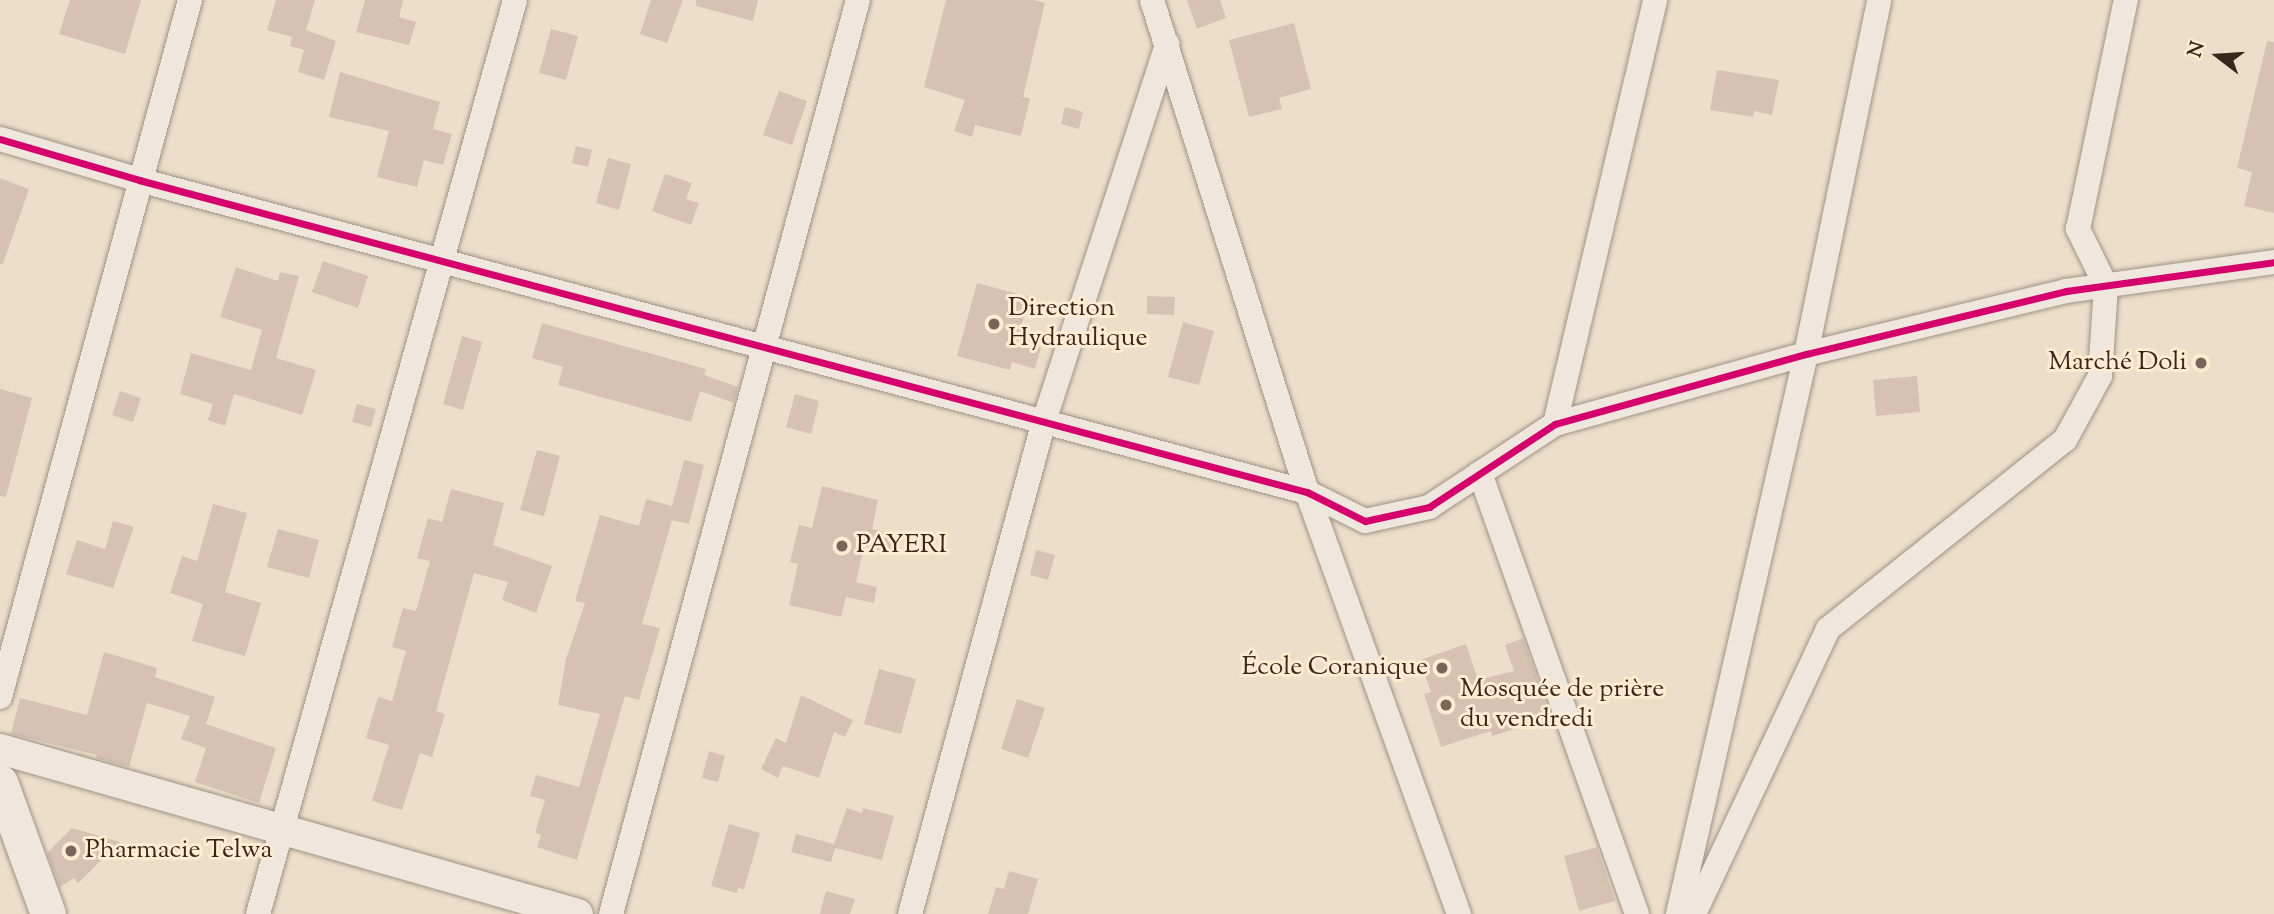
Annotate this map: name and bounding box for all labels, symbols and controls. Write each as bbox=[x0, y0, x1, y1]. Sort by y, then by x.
north arrow bbox=[2183, 21, 2253, 91]
text: N bbox=[2182, 39, 2213, 61]
place label: Direction Hydraulique bbox=[1008, 293, 1148, 354]
marker: Direction Hydraulique bbox=[986, 316, 1002, 332]
place label: Marché Doli bbox=[2048, 347, 2187, 379]
marker: Marché Doli bbox=[2193, 355, 2209, 371]
place label: PAYERI bbox=[856, 530, 947, 562]
marker: PAYERI bbox=[834, 538, 850, 554]
place label: École Coranique bbox=[1242, 652, 1428, 684]
marker: École Coranique bbox=[1434, 660, 1450, 676]
place label: Mosquée de prière du vendredi bbox=[1460, 674, 1664, 736]
marker: Mosquée de prière du vendredi bbox=[1438, 697, 1454, 713]
place label: Pharmacie Telwa bbox=[85, 835, 272, 867]
marker: Pharmacie Telwa bbox=[63, 843, 79, 859]

